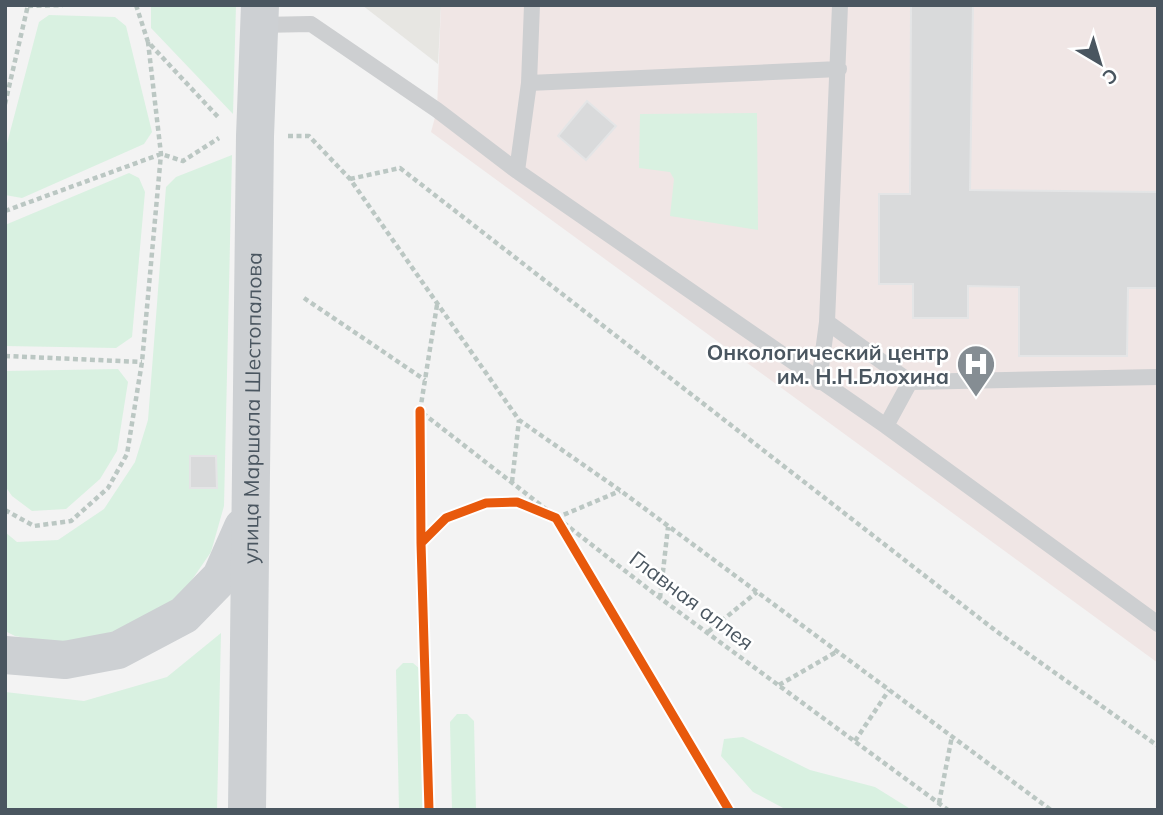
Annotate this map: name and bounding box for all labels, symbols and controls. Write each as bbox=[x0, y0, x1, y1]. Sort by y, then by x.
north arrow bbox=[1065, 28, 1135, 98]
text: С bbox=[1098, 63, 1123, 90]
street label: улица Маршала Шестопалова bbox=[237, 252, 267, 564]
place label: Онкологический центр им. Н.Н.Блохина bbox=[707, 339, 949, 389]
hospital icon: Онкологический центр им. Н.Н.Блохина bbox=[955, 343, 997, 398]
street label: Главная аллея bbox=[625, 545, 759, 655]

